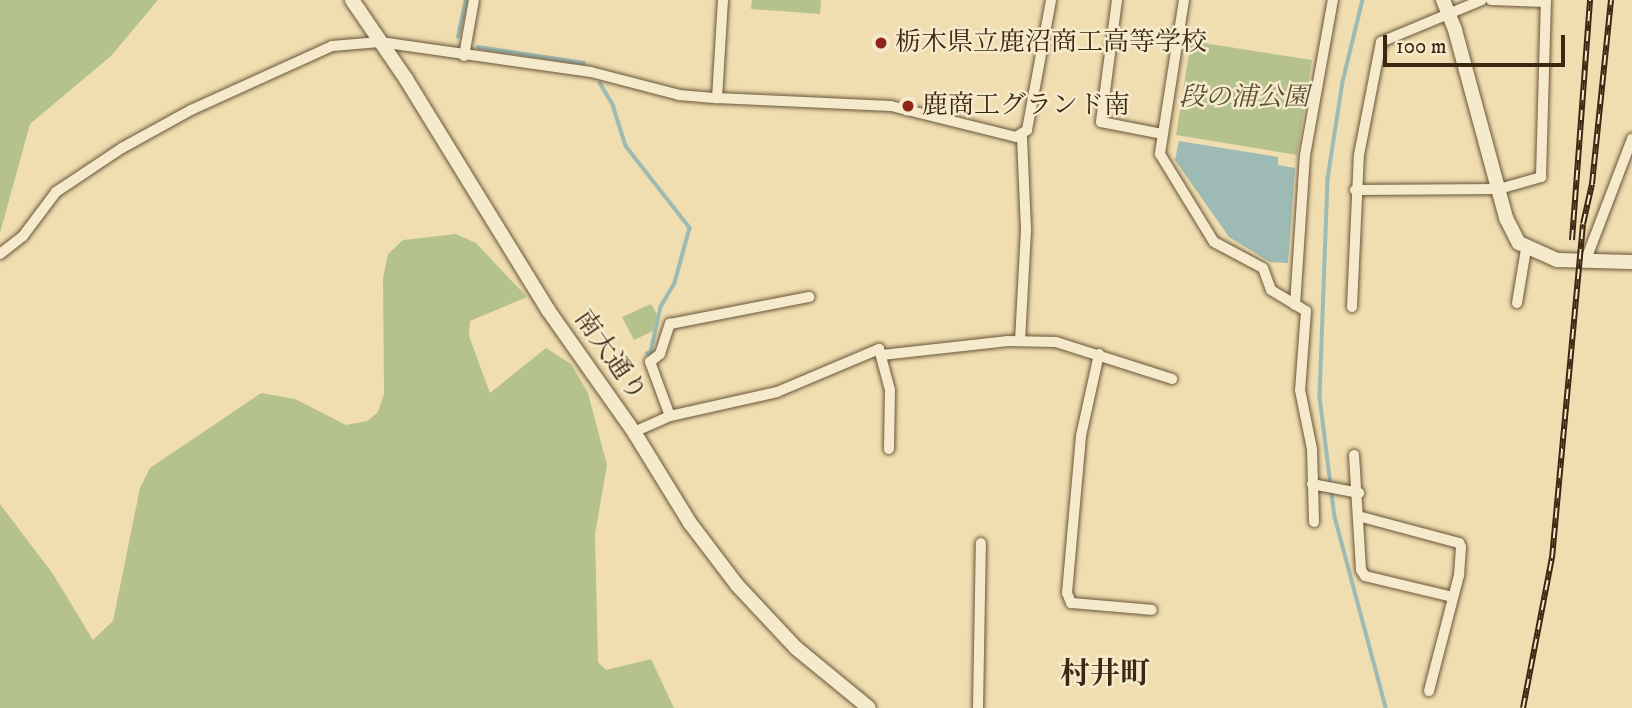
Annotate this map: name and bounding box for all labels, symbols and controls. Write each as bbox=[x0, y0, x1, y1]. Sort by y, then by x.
scale bar bbox=[1387, 21, 1569, 65]
place label: 栃木県立鹿沼商工高等学校 bbox=[895, 27, 1207, 59]
text: 100 m bbox=[1396, 34, 1447, 60]
marker: 栃木県立鹿沼商工高等学校 bbox=[873, 35, 889, 51]
park label: 段の浦公園 bbox=[1179, 82, 1309, 114]
place label: 鹿商工グランド南 bbox=[922, 90, 1130, 122]
marker: 鹿商工グランド南 bbox=[900, 98, 916, 114]
street label: 南大通り bbox=[567, 304, 653, 408]
district label: 村井町 bbox=[1060, 657, 1150, 693]

